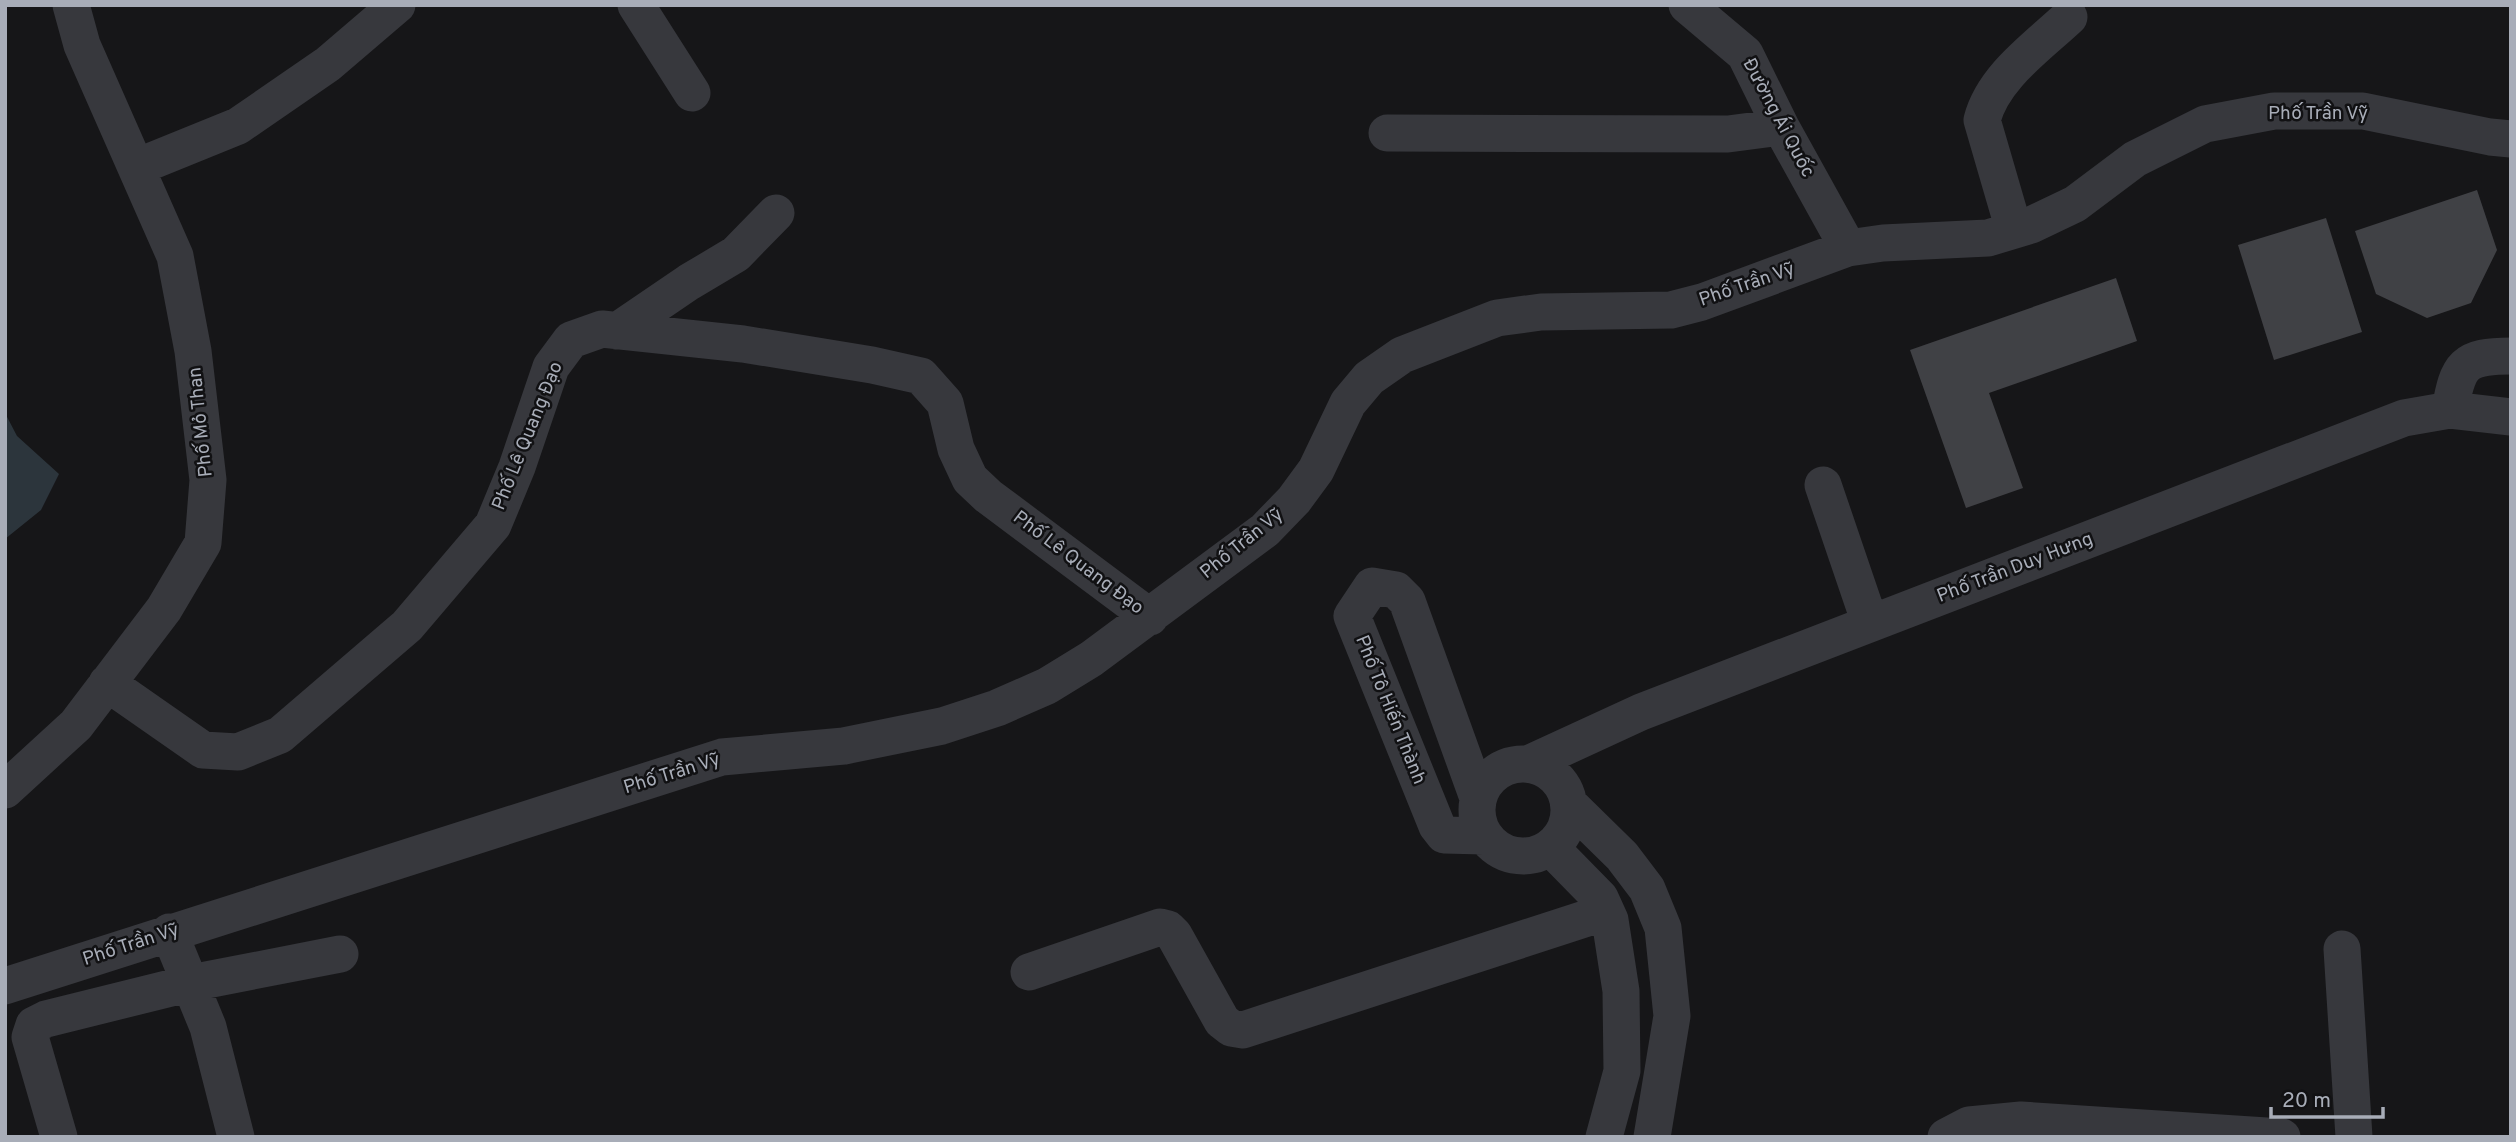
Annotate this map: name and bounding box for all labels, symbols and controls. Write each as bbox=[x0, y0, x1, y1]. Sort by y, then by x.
street label: Đường Ái Quốc bbox=[1737, 54, 1820, 182]
street label: Phố Trần Vỹ bbox=[2268, 102, 2368, 126]
street label: Phố Trần Vỹ bbox=[1696, 257, 1798, 313]
street label: Phố Lê Quang Đạo bbox=[487, 358, 569, 514]
street label: Phố Mỏ Than bbox=[183, 366, 219, 478]
street label: Phố Trần Vỹ bbox=[1196, 503, 1288, 585]
street label: Phố Lê Quang Đạo bbox=[1008, 506, 1148, 620]
street label: Phố Trần Duy Hưng bbox=[1934, 527, 2096, 609]
street label: Phố Tô Hiến Thành bbox=[1349, 632, 1431, 788]
street label: Phố Trần Vỹ bbox=[621, 748, 723, 800]
street label: Phố Trần Vỹ bbox=[80, 918, 182, 972]
scale bar bbox=[2271, 1076, 2383, 1120]
text: 20 m bbox=[2282, 1088, 2331, 1115]

